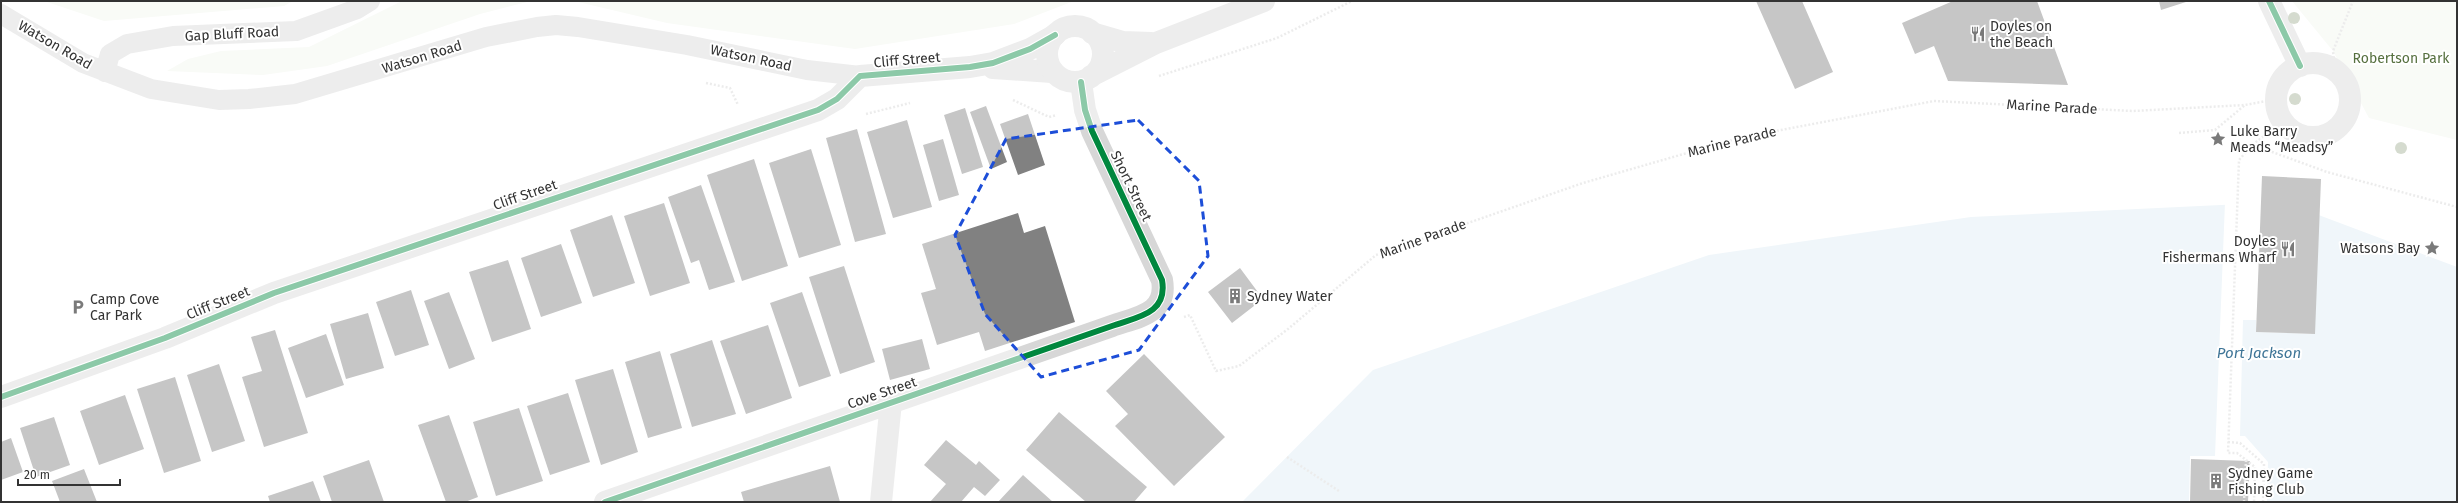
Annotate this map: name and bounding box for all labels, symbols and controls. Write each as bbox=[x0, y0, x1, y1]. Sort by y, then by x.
street label: Watson Road bbox=[15, 17, 95, 73]
place label: Doyles on the Beach bbox=[1990, 18, 2053, 51]
street label: Gap Bluff Road bbox=[184, 23, 280, 45]
restaurant icon: Doyles on the Beach bbox=[1969, 25, 1987, 43]
street label: Watson Road bbox=[380, 37, 464, 77]
street label: Watson Road bbox=[709, 41, 793, 75]
street label: Cliff Street bbox=[873, 49, 942, 71]
park label: Robertson Park bbox=[2352, 50, 2450, 67]
street label: Marine Parade bbox=[2006, 96, 2098, 118]
street label: Marine Parade bbox=[1686, 123, 1778, 161]
place label: Luke Barry Meads “Meadsy” bbox=[2230, 123, 2334, 156]
place icon: Luke Barry Meads “Meadsy” bbox=[2209, 130, 2227, 148]
street label: Short Street bbox=[1107, 148, 1156, 225]
street label: Cliff Street bbox=[491, 176, 560, 214]
street label: Marine Parade bbox=[1377, 215, 1469, 263]
place label: Doyles Fishermans Wharf bbox=[2162, 233, 2277, 266]
place icon: Watsons Bay bbox=[2423, 239, 2441, 257]
restaurant icon: Doyles Fishermans Wharf bbox=[2279, 240, 2297, 258]
place label: Watsons Bay bbox=[2340, 240, 2420, 257]
street label: Cliff Street bbox=[184, 282, 253, 323]
building icon: Sydney Water bbox=[1226, 287, 1244, 305]
place label: Sydney Water bbox=[1247, 288, 1333, 305]
place label: Camp Cove Car Park bbox=[90, 291, 159, 324]
parking icon: Camp Cove Car Park bbox=[69, 298, 87, 316]
water label: Port Jackson bbox=[2217, 344, 2301, 362]
street label: Cove Street bbox=[845, 373, 920, 413]
scale bar bbox=[18, 461, 120, 487]
place label: Sydney Game Fishing Club bbox=[2228, 465, 2313, 498]
text: 20 m bbox=[24, 468, 50, 482]
building icon: Sydney Game Fishing Club bbox=[2207, 472, 2225, 490]

